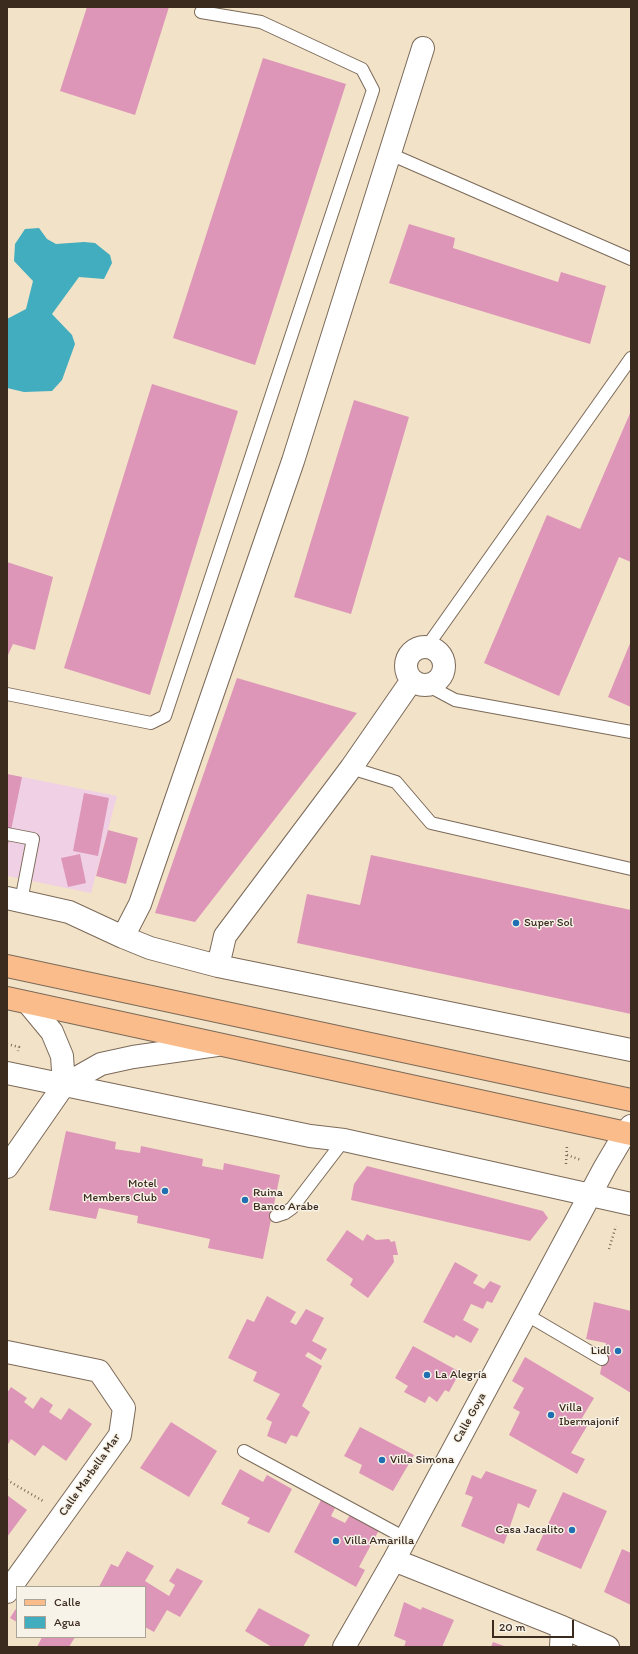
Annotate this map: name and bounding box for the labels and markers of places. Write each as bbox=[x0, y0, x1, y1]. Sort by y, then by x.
place label: Super Sol bbox=[524, 916, 573, 930]
marker: Super Sol bbox=[511, 918, 521, 928]
place label: Motel Members Club bbox=[83, 1177, 157, 1205]
marker: Motel Members Club bbox=[160, 1186, 170, 1196]
place label: Ruina Banco Arabe bbox=[253, 1186, 319, 1214]
marker: Ruina Banco Arabe bbox=[240, 1195, 250, 1205]
place label: Lidl bbox=[591, 1344, 610, 1358]
marker: Lidl bbox=[613, 1346, 623, 1356]
place label: La Alegría bbox=[435, 1368, 487, 1382]
marker: La Alegría bbox=[422, 1370, 432, 1380]
place label: Villa Ibermajonif bbox=[559, 1401, 619, 1429]
marker: Villa Ibermajonif bbox=[546, 1410, 556, 1420]
place label: Villa Simona bbox=[390, 1453, 454, 1467]
marker: Villa Simona bbox=[377, 1455, 387, 1465]
place label: Casa Jacalito bbox=[496, 1523, 564, 1537]
marker: Casa Jacalito bbox=[567, 1525, 577, 1535]
place label: Villa Amarilla bbox=[344, 1534, 414, 1548]
marker: Villa Amarilla bbox=[331, 1536, 341, 1546]

